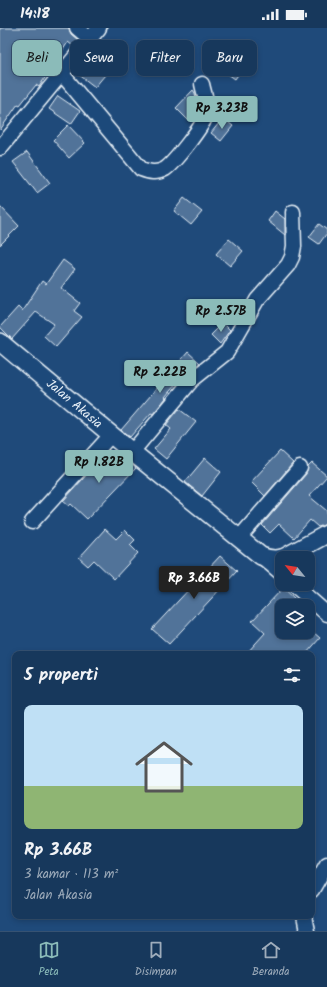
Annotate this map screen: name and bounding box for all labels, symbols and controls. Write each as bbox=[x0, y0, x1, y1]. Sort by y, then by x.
text: 14:18 bbox=[20, 2, 50, 26]
chip: Beli bbox=[12, 40, 62, 76]
chip: Sewa bbox=[70, 40, 128, 76]
chip: Filter bbox=[136, 40, 194, 76]
chip: Baru bbox=[202, 40, 257, 76]
pin: Rp 3.23B bbox=[181, 96, 263, 130]
text: Rp 3.23B bbox=[196, 98, 248, 119]
pin: Rp 2.57B bbox=[180, 299, 262, 333]
text: Rp 2.57B bbox=[195, 301, 247, 322]
pin: Rp 2.22B bbox=[119, 360, 201, 394]
text: Rp 2.22B bbox=[133, 362, 187, 383]
street label: Jalan Akasia bbox=[41, 374, 107, 434]
pin: Rp 1.82B bbox=[58, 450, 140, 484]
text: Rp 1.82B bbox=[74, 452, 124, 473]
north arrow bbox=[275, 551, 315, 591]
map controls bbox=[275, 551, 315, 639]
pin: Rp 3.66B bbox=[153, 566, 235, 600]
text: Rp 3.66B bbox=[168, 568, 220, 589]
button: layers bbox=[275, 599, 315, 639]
text: 5 properti bbox=[24, 662, 98, 689]
icon: filters bbox=[281, 664, 303, 686]
icon: home bbox=[128, 731, 200, 803]
text: Rp 3.66B bbox=[24, 837, 92, 864]
text: 3 kamar · 113 m² bbox=[24, 864, 118, 885]
text: Jalan Akasia bbox=[24, 885, 92, 906]
tab: Peta bbox=[38, 939, 60, 981]
tab: Disimpan bbox=[135, 939, 177, 981]
tab: Beranda bbox=[252, 939, 289, 981]

